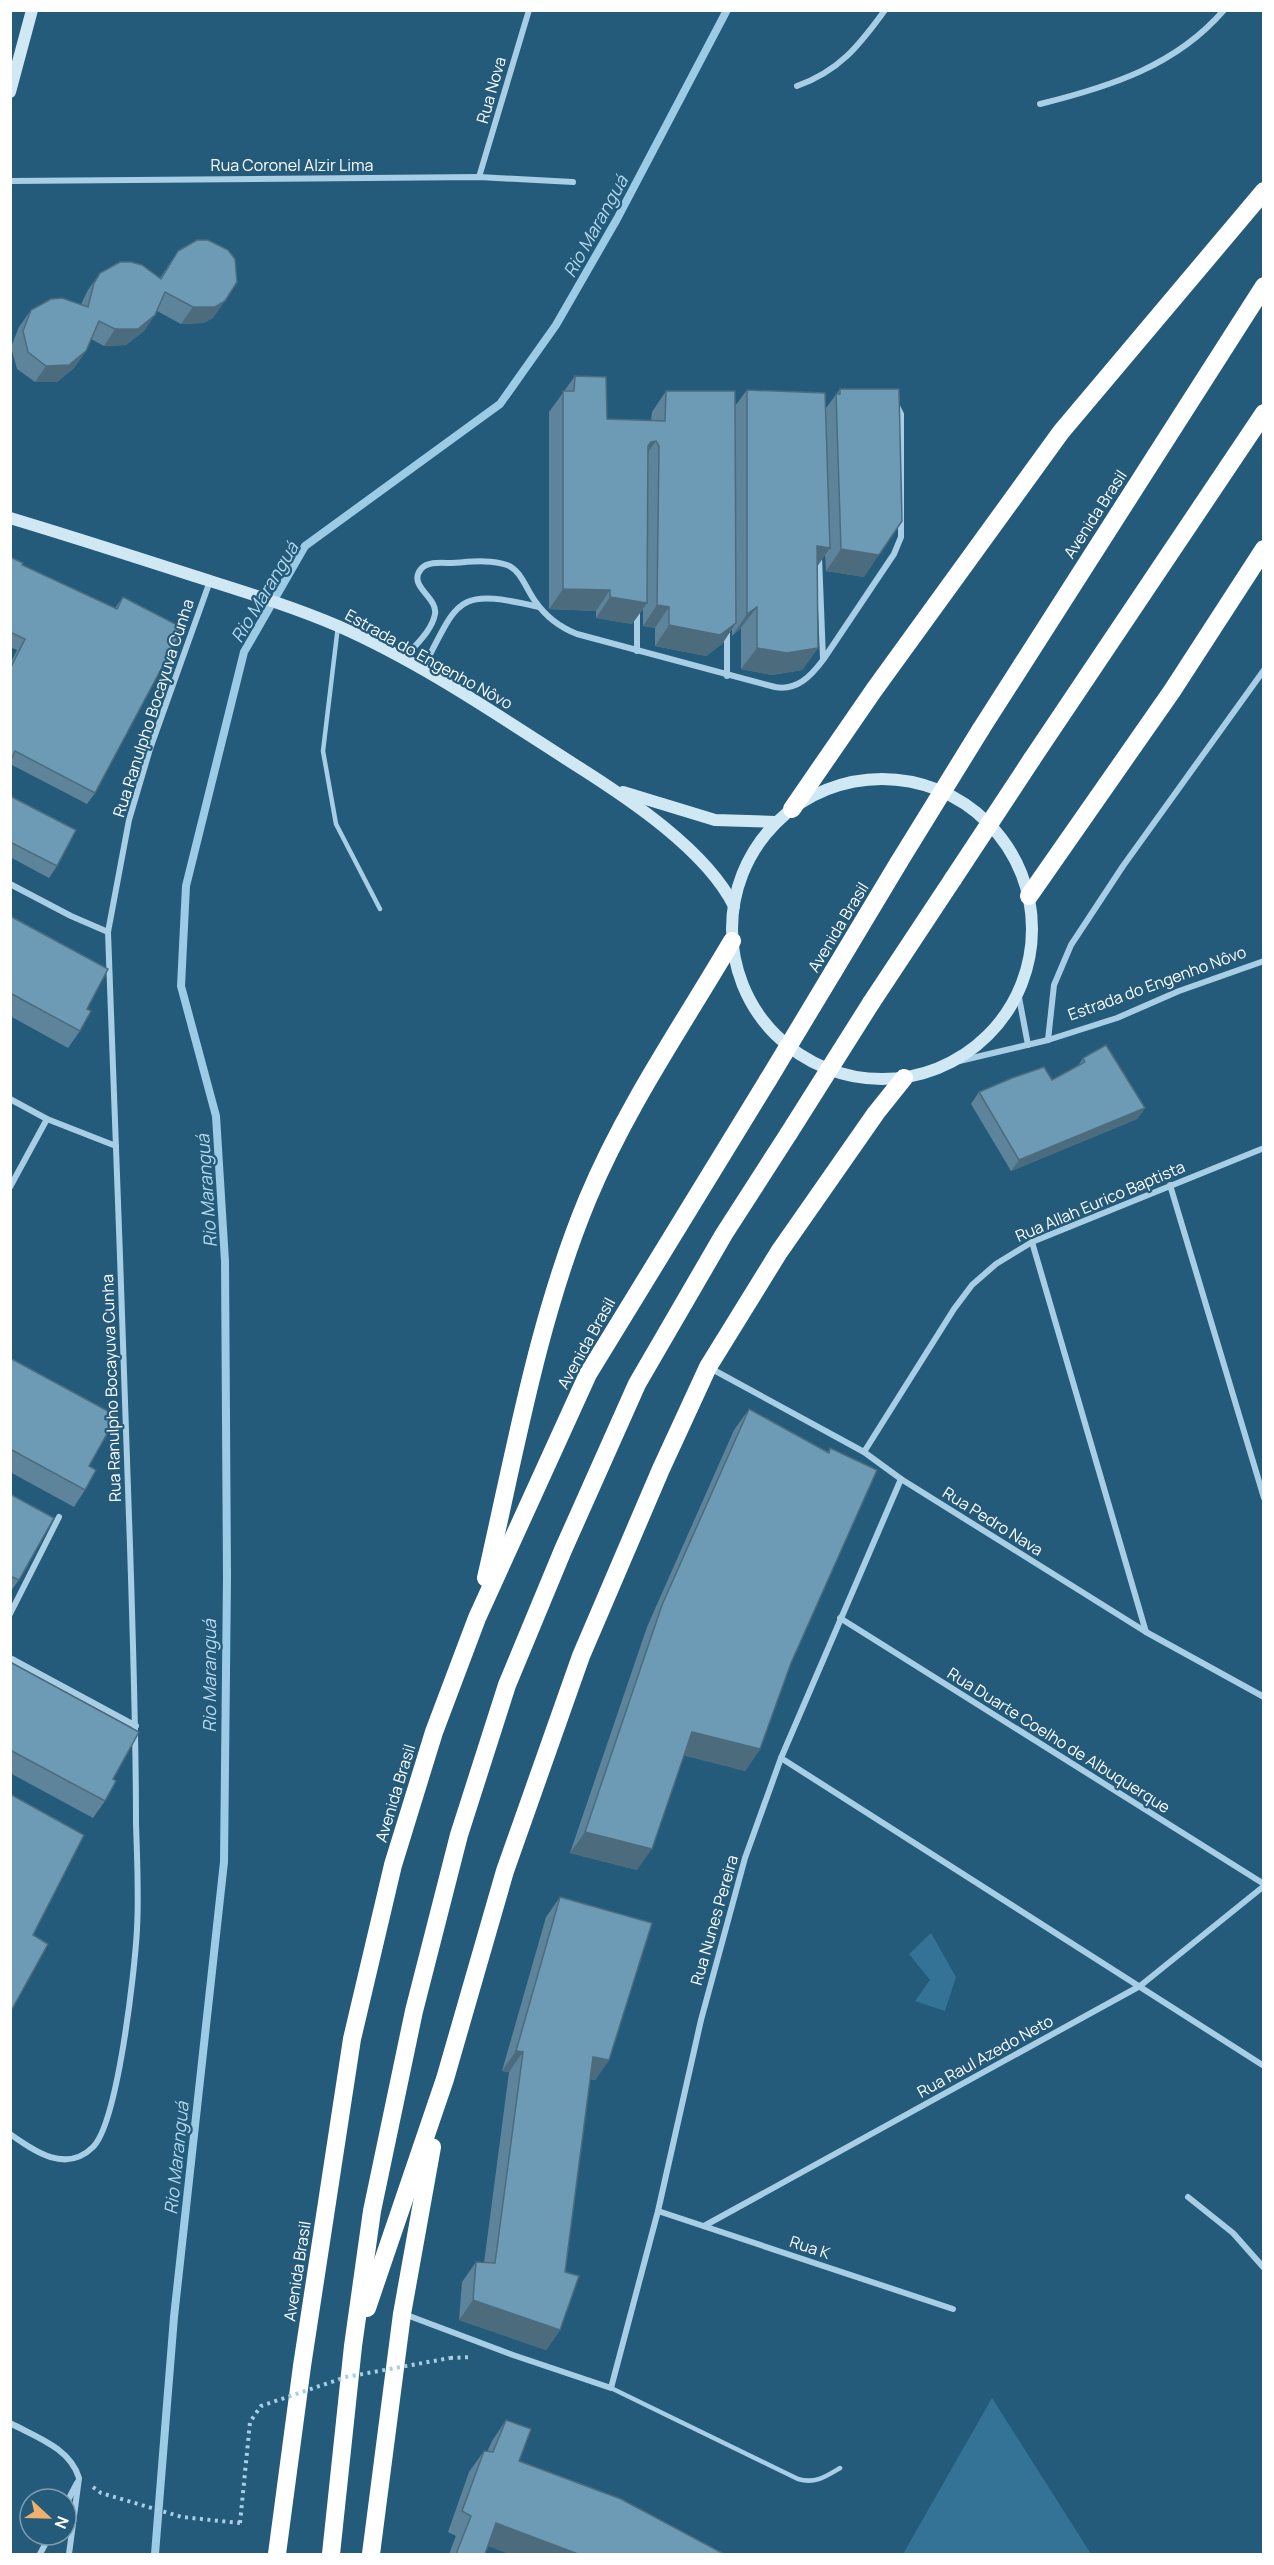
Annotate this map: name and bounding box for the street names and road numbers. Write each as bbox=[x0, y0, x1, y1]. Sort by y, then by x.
street label: Rua Nova bbox=[471, 54, 511, 126]
street label: Rua Coronel Alzir Lima bbox=[211, 154, 373, 176]
street label: Avenida Brasil bbox=[1058, 466, 1132, 562]
street label: Rua Ranulpho Bocayuva Cunha bbox=[107, 596, 199, 820]
street label: Estrada do Engenho Nôvo bbox=[341, 604, 517, 714]
street label: Avenida Brasil bbox=[802, 878, 874, 976]
street label: Estrada do Engenho Nôvo bbox=[1065, 940, 1249, 1026]
street label: Rua Allah Eurico Baptista bbox=[1012, 1155, 1188, 1247]
street label: Rua Ranulpho Bocayuva Cunha bbox=[96, 1274, 126, 1502]
street label: Avenida Brasil bbox=[552, 1293, 620, 1393]
street label: Rua Pedro Nava bbox=[939, 1481, 1047, 1561]
street label: Rua Duarte Coelho de Albuquerque bbox=[943, 1662, 1175, 1818]
street label: Avenida Brasil bbox=[370, 1741, 420, 1845]
street label: Rua Nunes Pereira bbox=[685, 1852, 743, 1988]
street label: Rua Raul Azedo Neto bbox=[913, 2009, 1057, 2103]
street label: Avenida Brasil bbox=[278, 2219, 316, 2323]
street label: Rua K bbox=[787, 2230, 833, 2264]

